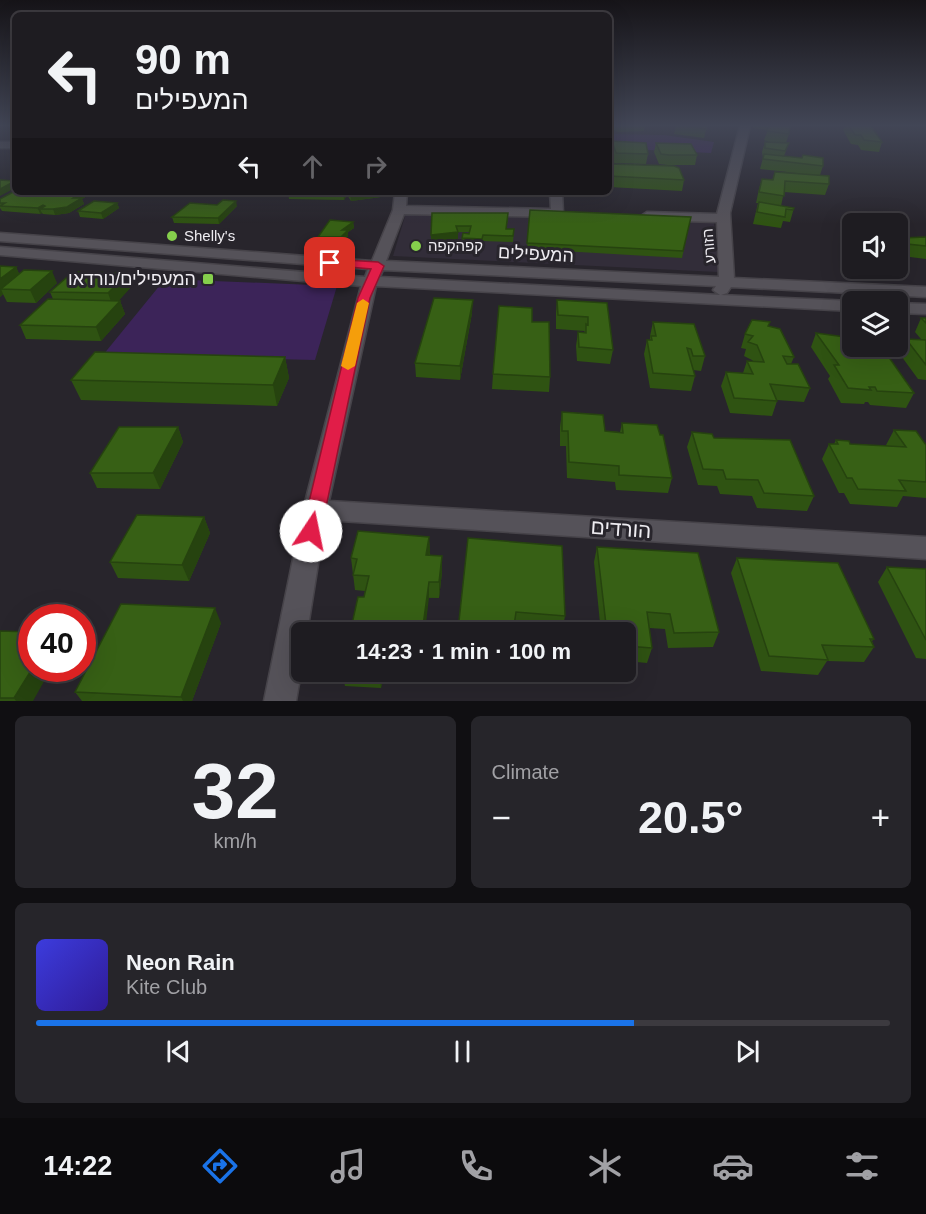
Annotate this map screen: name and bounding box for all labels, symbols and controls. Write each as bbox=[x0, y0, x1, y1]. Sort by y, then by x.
icon: left bbox=[36, 36, 114, 114]
text: 90 m bbox=[135, 36, 231, 83]
text: המעפילים bbox=[135, 85, 249, 115]
icon: left bbox=[233, 150, 266, 183]
icon: ahead bbox=[296, 150, 329, 183]
icon: right bbox=[359, 150, 392, 183]
map controls bbox=[842, 213, 908, 357]
button: sound bbox=[842, 213, 908, 279]
place label: Shelly's bbox=[184, 227, 235, 244]
street label: הזורע bbox=[699, 228, 718, 264]
marker: Shelly's bbox=[165, 229, 179, 243]
pin bbox=[304, 237, 355, 288]
place label: קפהקפה bbox=[428, 237, 483, 254]
marker: קפהקפה bbox=[409, 239, 423, 253]
street label: המעפילים bbox=[498, 242, 574, 266]
icon: arrive bbox=[313, 246, 346, 279]
place label: המעפילים/נורדאו bbox=[68, 269, 196, 289]
marker: המעפילים/נורדאו bbox=[201, 272, 215, 286]
button: layers bbox=[842, 291, 908, 357]
position arrow bbox=[279, 499, 343, 563]
street label: הורדים bbox=[590, 515, 652, 542]
speed limit sign: 40 bbox=[18, 604, 96, 682]
text: 14:23 · 1 min · 100 m bbox=[356, 639, 571, 664]
text: 32 bbox=[192, 747, 279, 835]
text: Climate bbox=[492, 761, 559, 783]
text: 20.5° bbox=[638, 792, 744, 843]
text: − bbox=[492, 799, 511, 836]
text: + bbox=[871, 799, 890, 836]
text: km/h bbox=[214, 830, 257, 852]
text: Neon Rain bbox=[126, 950, 235, 975]
text: Kite Club bbox=[126, 976, 207, 998]
icon: previous bbox=[162, 1035, 195, 1068]
icon: pause bbox=[446, 1035, 479, 1068]
icon: next bbox=[731, 1035, 764, 1068]
icon: directions bbox=[199, 1145, 241, 1187]
icon: music bbox=[327, 1145, 369, 1187]
icon: phone bbox=[455, 1145, 497, 1187]
icon: climate bbox=[584, 1145, 626, 1187]
icon: car bbox=[712, 1145, 754, 1187]
icon: filters bbox=[841, 1145, 883, 1187]
text: 14:22 bbox=[43, 1151, 112, 1181]

